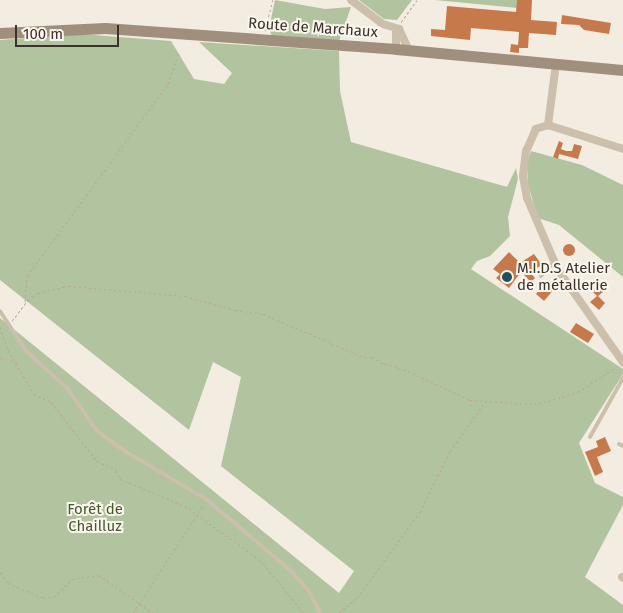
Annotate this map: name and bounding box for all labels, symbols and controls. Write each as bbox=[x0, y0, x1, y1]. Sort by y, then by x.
street label: Route de Marchaux bbox=[247, 14, 379, 42]
scale bar bbox=[18, 15, 121, 47]
text: 100 m bbox=[23, 25, 63, 43]
place label: M.I.D.S Atelier de métallerie bbox=[517, 259, 610, 294]
marker: M.I.D.S Atelier de métallerie bbox=[501, 271, 513, 283]
park label: Forêt de Chailluz bbox=[67, 500, 123, 535]

